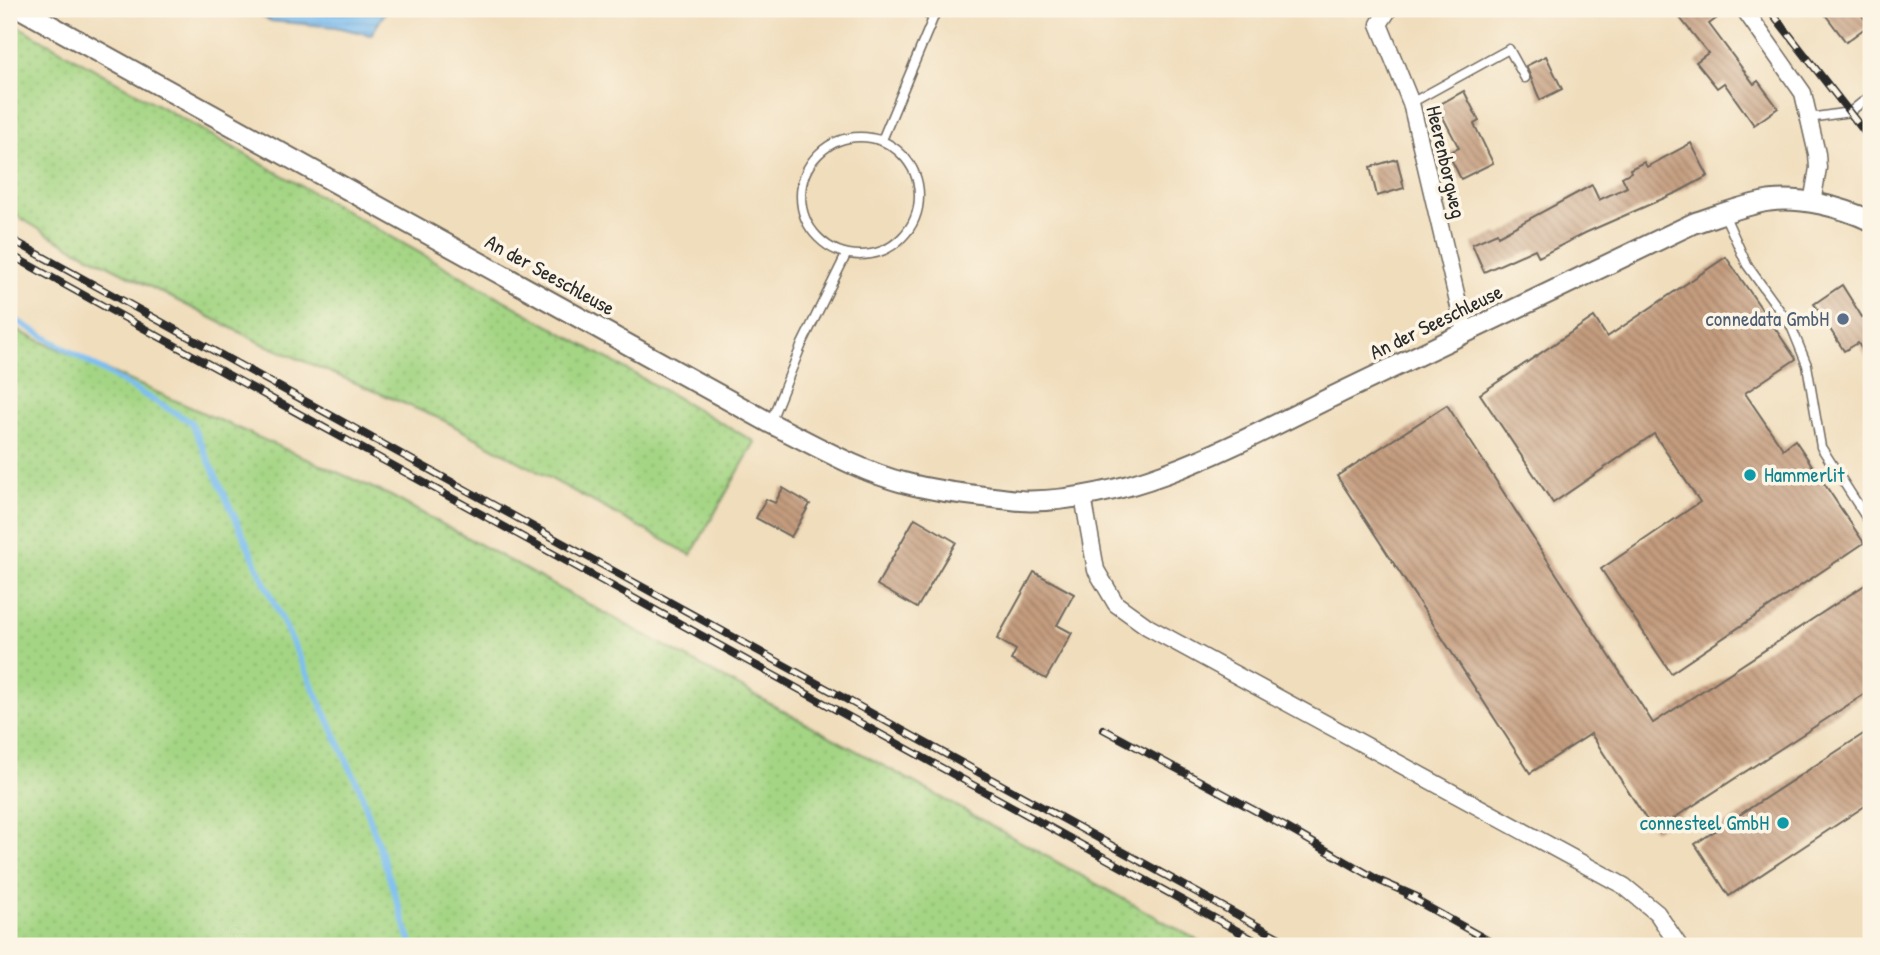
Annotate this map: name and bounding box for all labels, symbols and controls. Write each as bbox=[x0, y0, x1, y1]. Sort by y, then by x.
street label: Heerenborgweg bbox=[1419, 103, 1473, 221]
street label: An der Seeschleuse bbox=[480, 227, 620, 322]
street label: An der Seeschleuse bbox=[1365, 277, 1507, 366]
place label: connedata GmbH bbox=[1705, 304, 1829, 333]
marker: connedata GmbH bbox=[1835, 311, 1851, 327]
place label: Hammerlit bbox=[1764, 460, 1845, 489]
marker: Hammerlit bbox=[1742, 467, 1758, 483]
place label: connesteel GmbH bbox=[1640, 808, 1769, 837]
marker: connesteel GmbH bbox=[1775, 815, 1791, 831]

